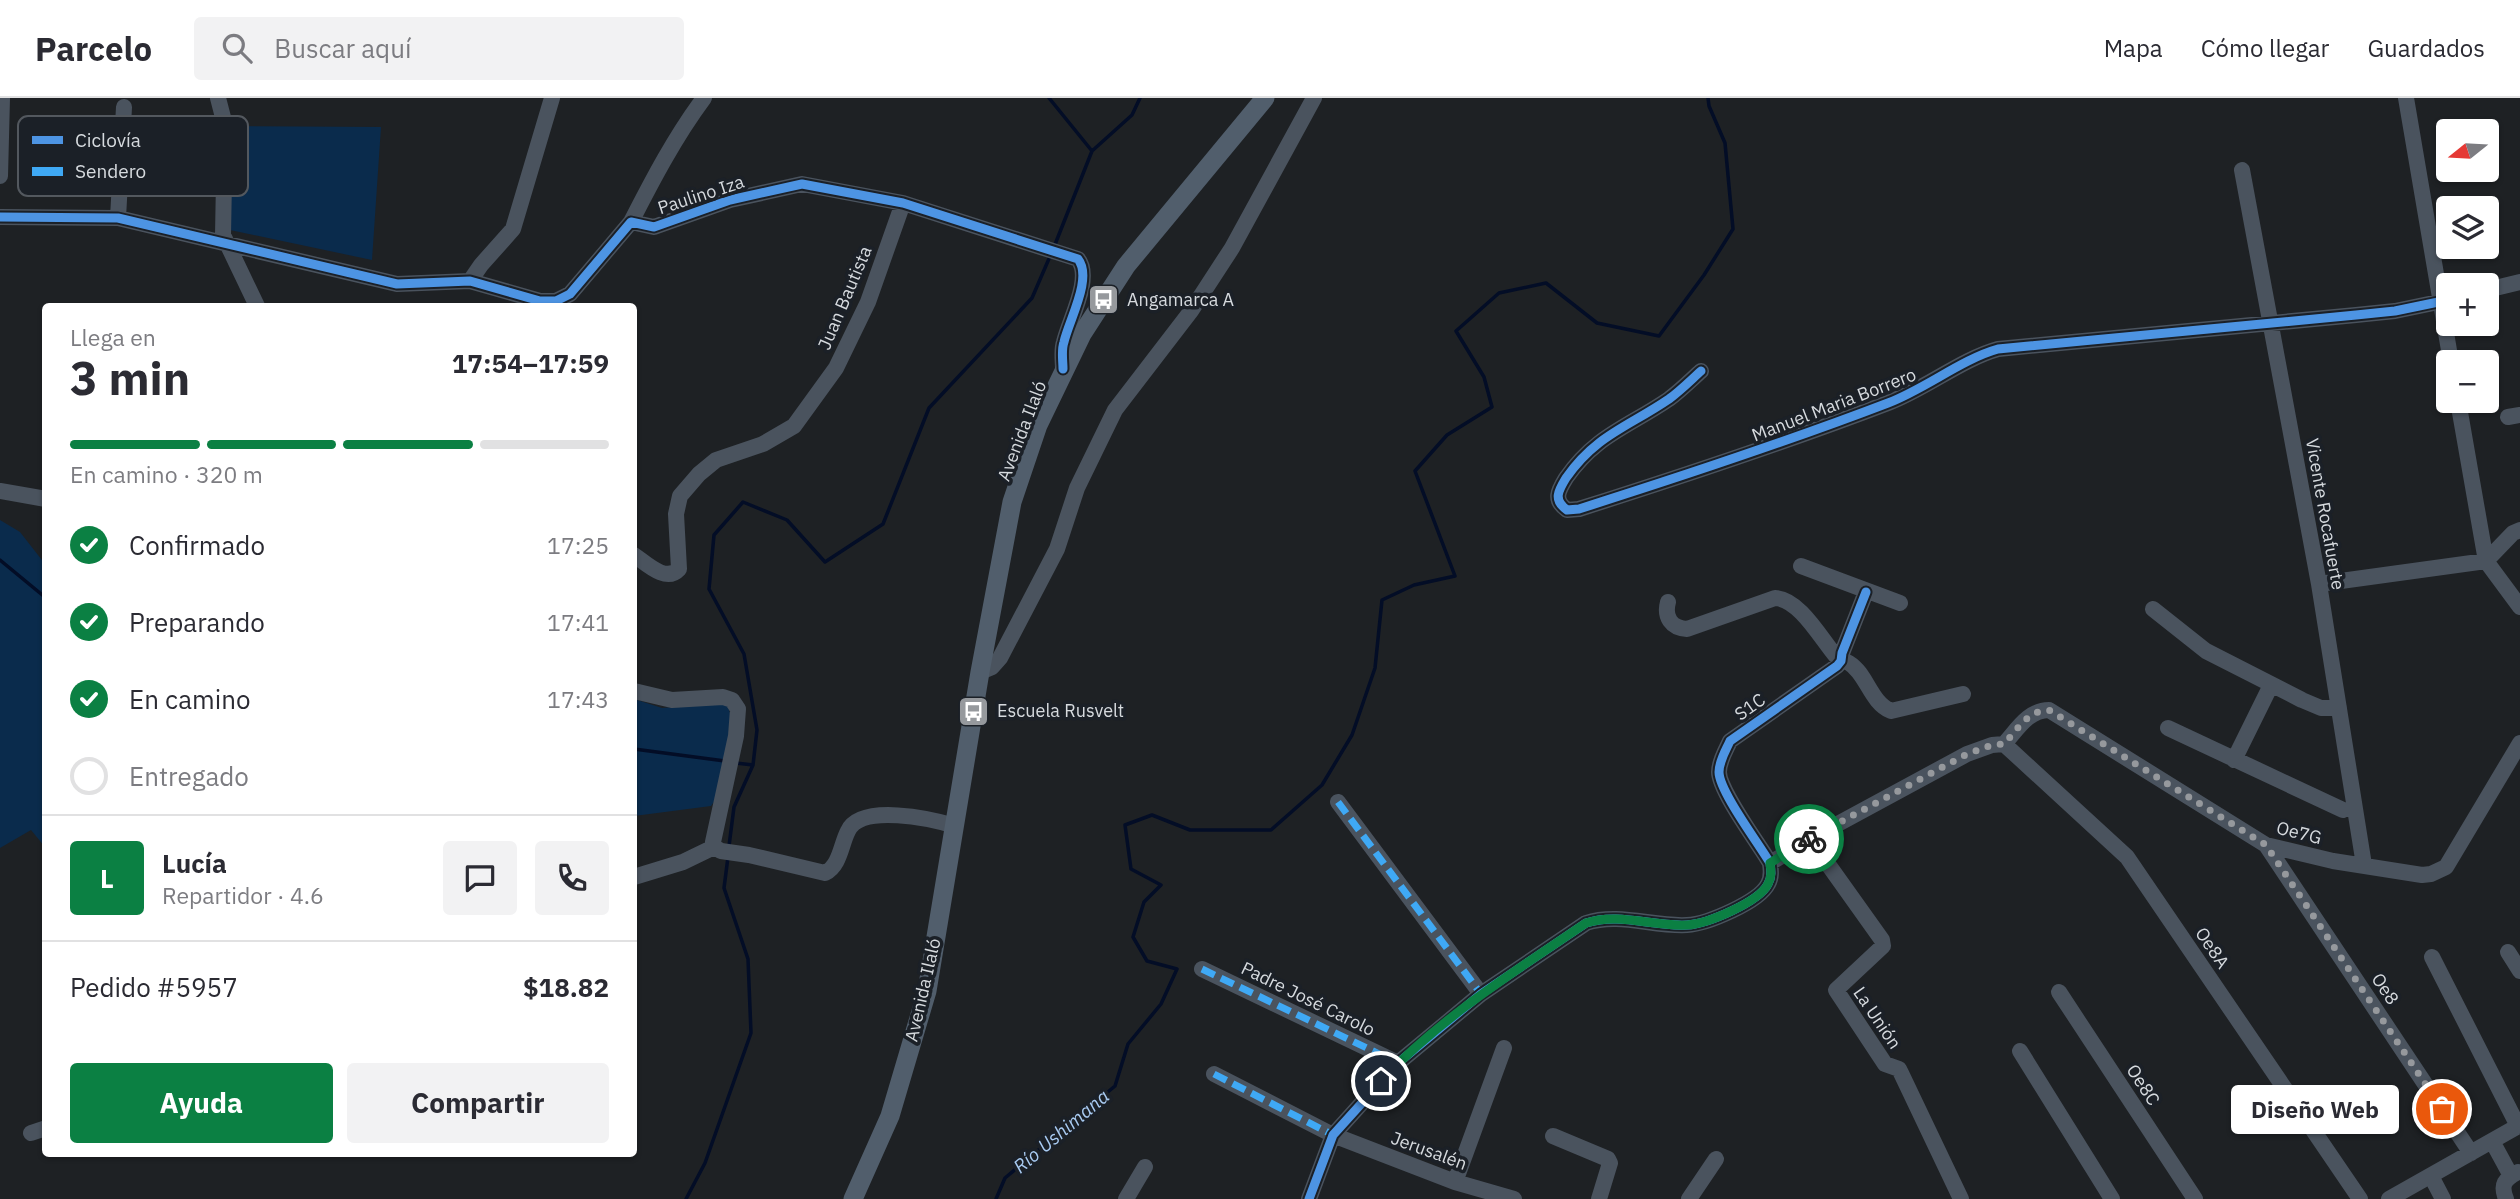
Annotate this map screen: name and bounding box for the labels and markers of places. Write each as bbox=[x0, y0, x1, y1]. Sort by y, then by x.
bus stop icon: Angamarca A bbox=[1087, 283, 1121, 317]
place label: Angamarca A bbox=[1127, 288, 1235, 311]
bus stop icon: Escuela Rusvelt bbox=[957, 694, 991, 728]
place label: Escuela Rusvelt bbox=[997, 699, 1124, 722]
pin bbox=[1351, 1051, 1411, 1111]
pin bbox=[2412, 1079, 2472, 1139]
callout: Diseño Web bbox=[2232, 1084, 2400, 1134]

